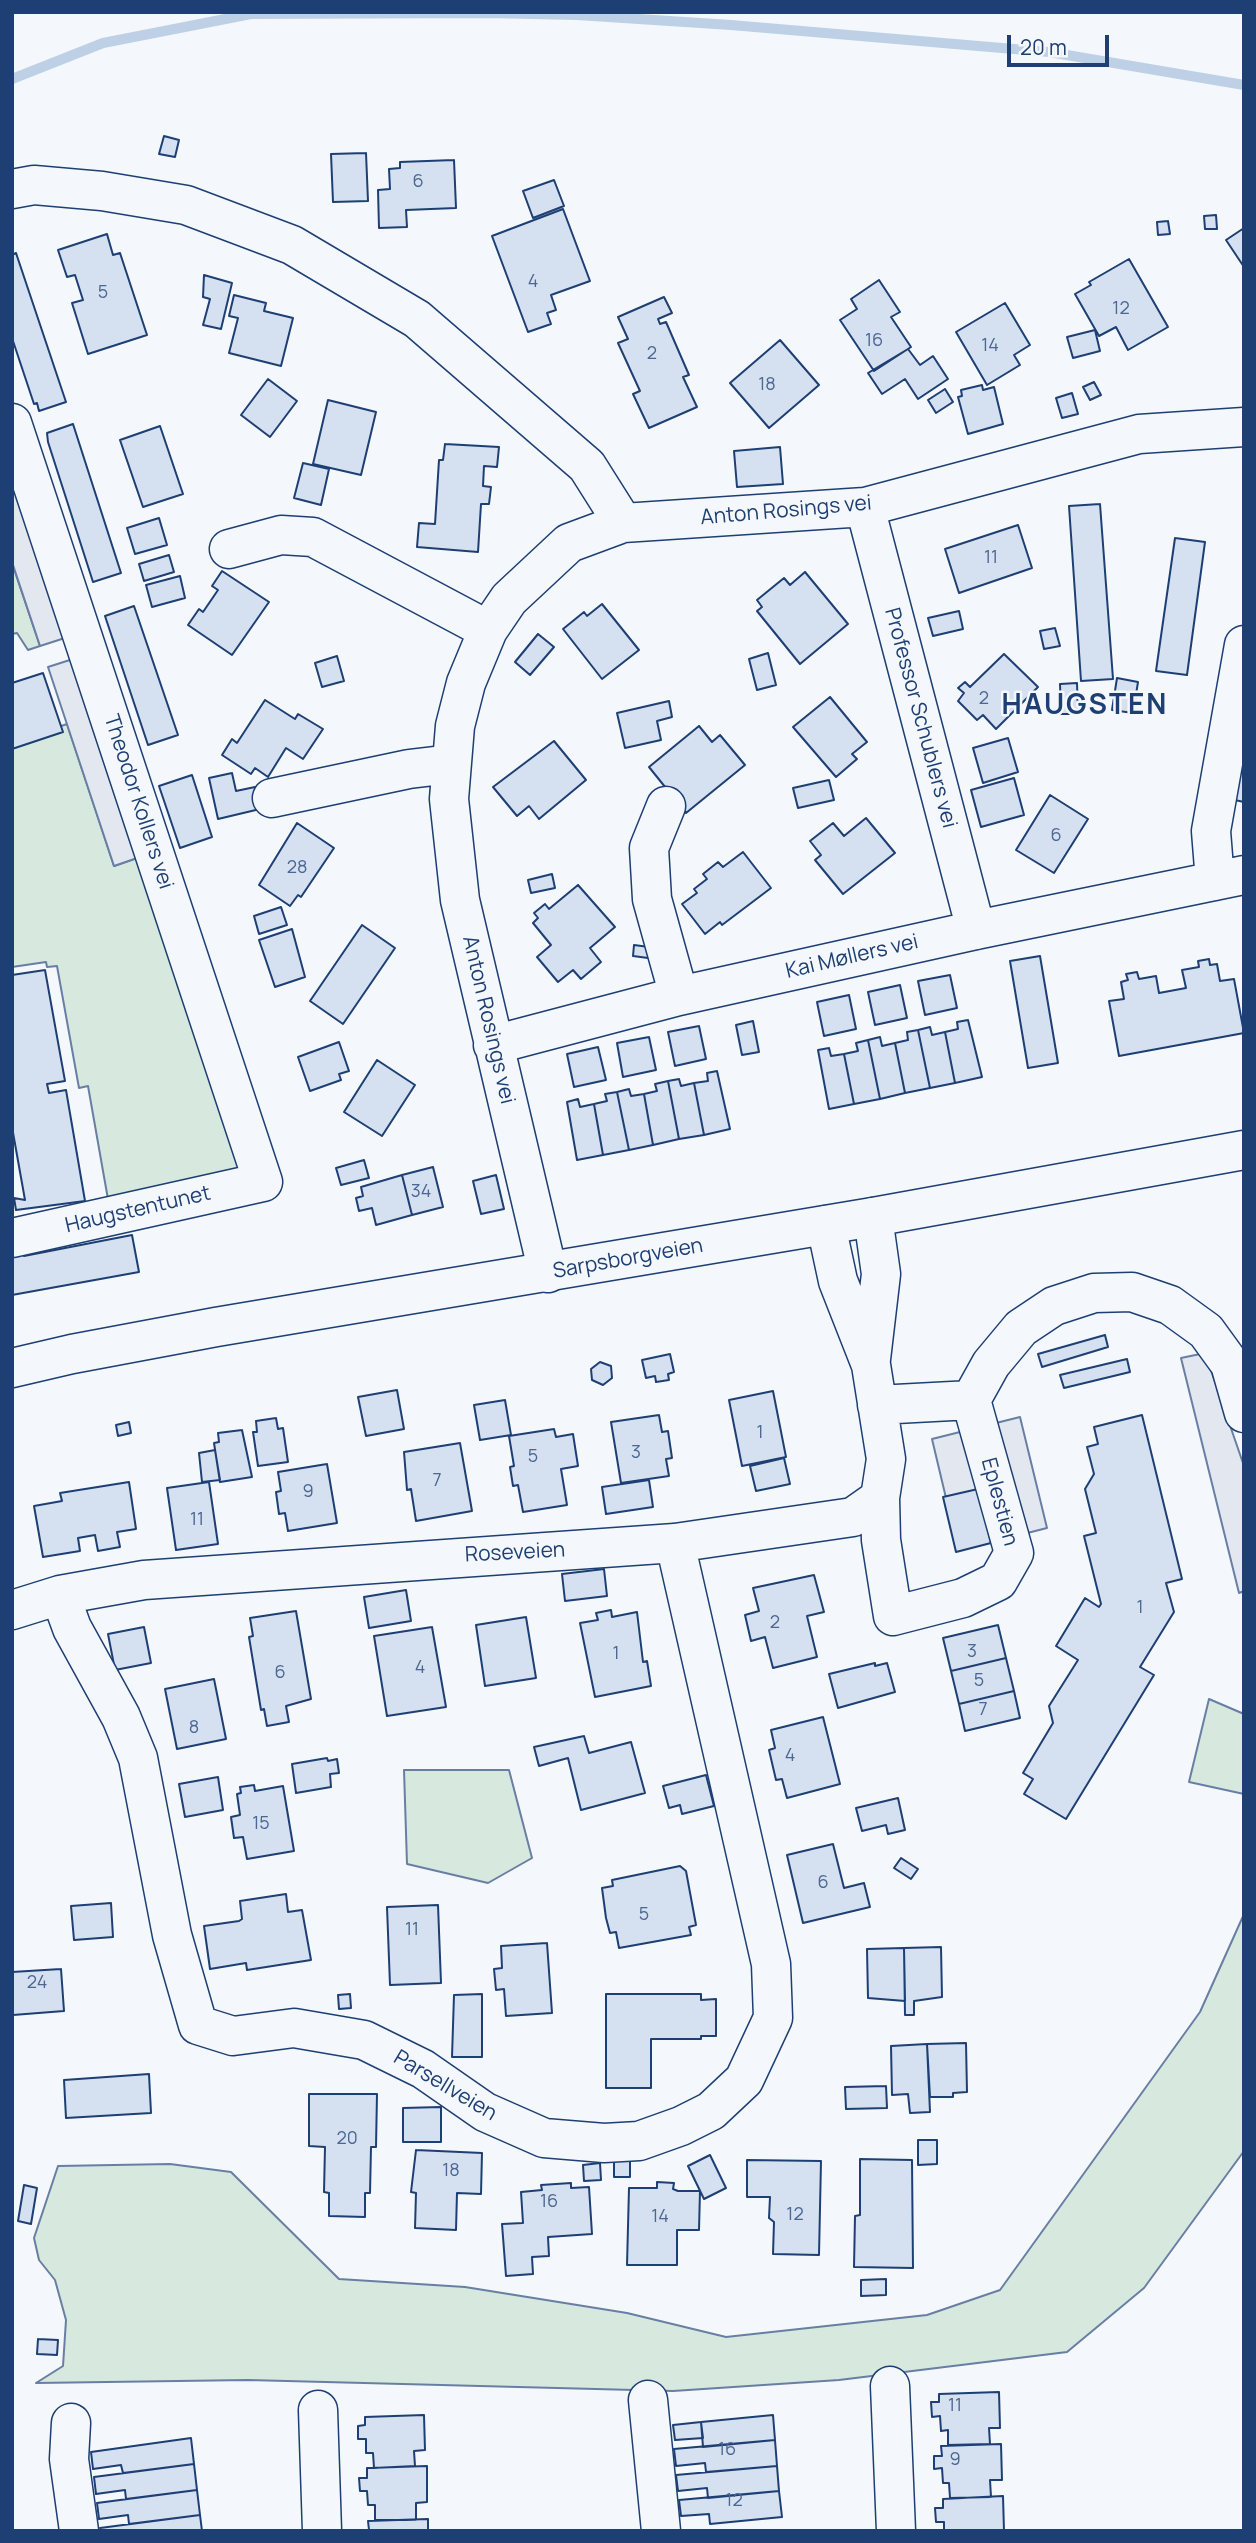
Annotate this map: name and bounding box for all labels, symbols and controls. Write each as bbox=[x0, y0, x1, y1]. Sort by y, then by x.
scale bar bbox=[1011, 21, 1112, 65]
text: 20 m bbox=[1020, 33, 1067, 61]
house number: 6 bbox=[412, 171, 424, 193]
house number: 4 bbox=[528, 271, 538, 293]
house number: 5 bbox=[98, 282, 108, 304]
house number: 12 bbox=[1112, 298, 1130, 320]
house number: 16 bbox=[865, 330, 883, 352]
house number: 14 bbox=[981, 335, 999, 357]
house number: 2 bbox=[647, 343, 657, 365]
house number: 18 bbox=[758, 374, 776, 396]
street label: Anton Rosings vei bbox=[699, 491, 873, 531]
house number: 11 bbox=[984, 547, 998, 569]
street label: Professor Schublers vei bbox=[878, 605, 962, 831]
house number: 2 bbox=[979, 688, 989, 710]
district label: HAUGSTEN bbox=[1003, 689, 1167, 723]
street label: Theodor Kollers vei bbox=[98, 711, 178, 893]
house number: 6 bbox=[1050, 825, 1062, 847]
house number: 28 bbox=[287, 857, 307, 879]
street label: Kai Møllers vei bbox=[783, 930, 921, 984]
street label: Anton Rosings vei bbox=[456, 933, 520, 1107]
street label: Haugstentunet bbox=[63, 1181, 213, 1239]
house number: 34 bbox=[411, 1181, 431, 1203]
street label: Sarpsborgveien bbox=[551, 1233, 705, 1285]
house number: 1 bbox=[756, 1422, 764, 1444]
house number: 3 bbox=[631, 1442, 641, 1464]
house number: 5 bbox=[528, 1446, 538, 1468]
street label: Eplestien bbox=[975, 1455, 1023, 1549]
house number: 7 bbox=[432, 1470, 442, 1492]
house number: 9 bbox=[302, 1481, 314, 1503]
house number: 11 bbox=[190, 1509, 204, 1531]
street label: Roseveien bbox=[464, 1538, 566, 1568]
house number: 1 bbox=[1136, 1597, 1144, 1619]
house number: 2 bbox=[770, 1612, 780, 1634]
house number: 3 bbox=[967, 1641, 977, 1663]
house number: 1 bbox=[612, 1643, 620, 1665]
house number: 4 bbox=[415, 1657, 425, 1679]
house number: 6 bbox=[274, 1662, 286, 1684]
house number: 5 bbox=[974, 1670, 984, 1692]
house number: 7 bbox=[978, 1699, 988, 1721]
house number: 8 bbox=[189, 1717, 199, 1739]
house number: 4 bbox=[785, 1745, 795, 1767]
house number: 15 bbox=[252, 1813, 270, 1835]
house number: 6 bbox=[817, 1872, 829, 1894]
house number: 5 bbox=[639, 1904, 649, 1926]
house number: 11 bbox=[405, 1919, 419, 1941]
house number: 24 bbox=[27, 1972, 47, 1994]
street label: Parsellveien bbox=[389, 2045, 501, 2127]
house number: 20 bbox=[336, 2128, 358, 2150]
house number: 18 bbox=[442, 2160, 460, 2182]
house number: 16 bbox=[540, 2191, 558, 2213]
house number: 12 bbox=[786, 2204, 804, 2226]
house number: 14 bbox=[651, 2206, 669, 2228]
house number: 11 bbox=[948, 2395, 962, 2417]
house number: 16 bbox=[718, 2439, 736, 2461]
house number: 9 bbox=[949, 2449, 961, 2471]
house number: 12 bbox=[725, 2490, 743, 2512]

